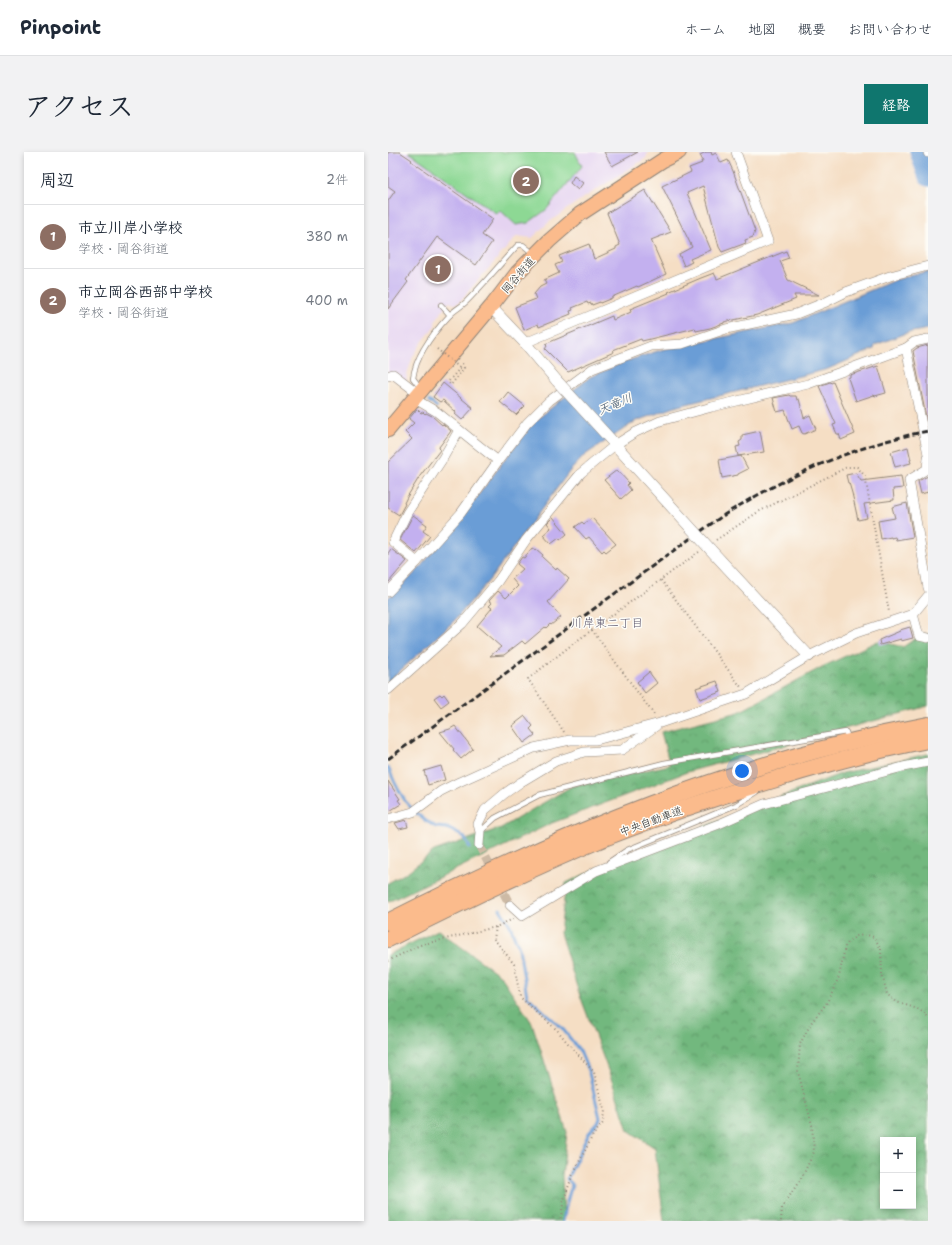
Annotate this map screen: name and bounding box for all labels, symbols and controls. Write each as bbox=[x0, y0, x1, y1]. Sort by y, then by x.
text: Pinpoint bbox=[20, 15, 101, 40]
text: ホーム bbox=[685, 20, 726, 38]
text: 地図 bbox=[748, 20, 776, 38]
text: 概要 bbox=[798, 20, 826, 38]
text: お問い合わせ bbox=[848, 20, 932, 38]
button: 経路 bbox=[864, 84, 928, 124]
text: アクセス bbox=[24, 87, 134, 125]
pin: 2 bbox=[513, 166, 539, 196]
text: 周辺 bbox=[40, 169, 74, 191]
text: 2件 bbox=[326, 171, 348, 188]
text: 市立川岸小学校 bbox=[78, 218, 183, 238]
text: 1 bbox=[50, 228, 56, 245]
text: 380 m bbox=[306, 228, 348, 245]
text: 学校 · 岡谷街道 bbox=[78, 240, 169, 257]
pin: 1 bbox=[425, 254, 451, 284]
street label: 岡谷街道 bbox=[498, 254, 538, 297]
text: 市立岡谷西部中学校 bbox=[78, 282, 213, 302]
text: 2 bbox=[48, 292, 58, 309]
text: 400 m bbox=[305, 292, 348, 309]
text: 学校 · 岡谷街道 bbox=[78, 304, 169, 321]
water label: 天竜川 bbox=[595, 390, 635, 418]
district label: 川岸東二丁目 bbox=[571, 615, 643, 631]
your location bbox=[732, 761, 752, 781]
street label: 中央自動車道 bbox=[618, 803, 685, 840]
map controls bbox=[880, 1137, 916, 1209]
button: + bbox=[880, 1137, 916, 1173]
button: − bbox=[880, 1173, 916, 1209]

